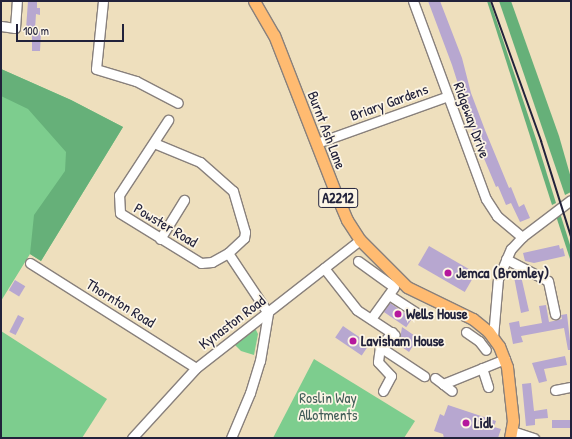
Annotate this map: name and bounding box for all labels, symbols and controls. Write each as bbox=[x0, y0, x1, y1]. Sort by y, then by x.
scale bar bbox=[18, 16, 126, 42]
text: 100 m bbox=[23, 22, 49, 39]
street label: Briary Gardens bbox=[348, 80, 430, 124]
street label: Ridgeway Drive bbox=[450, 80, 494, 160]
street label: Burnt Ash Lane bbox=[304, 89, 350, 171]
road number: A2212 bbox=[318, 186, 358, 210]
street label: Powster Road bbox=[131, 199, 201, 251]
place label: Jemca (Bromley) bbox=[456, 264, 549, 282]
marker: Jemca (Bromley) bbox=[443, 268, 453, 278]
street label: Thornton Road bbox=[83, 275, 159, 331]
street label: Kynaston Road bbox=[195, 291, 269, 353]
place label: Wells House bbox=[406, 305, 468, 323]
marker: Wells House bbox=[393, 309, 403, 319]
place label: Lavisham House bbox=[361, 332, 444, 350]
marker: Lavisham House bbox=[348, 336, 358, 346]
park label: Roslin Way Allotments bbox=[299, 388, 357, 423]
place label: Lidl bbox=[474, 414, 493, 432]
marker: Lidl bbox=[461, 418, 471, 428]

